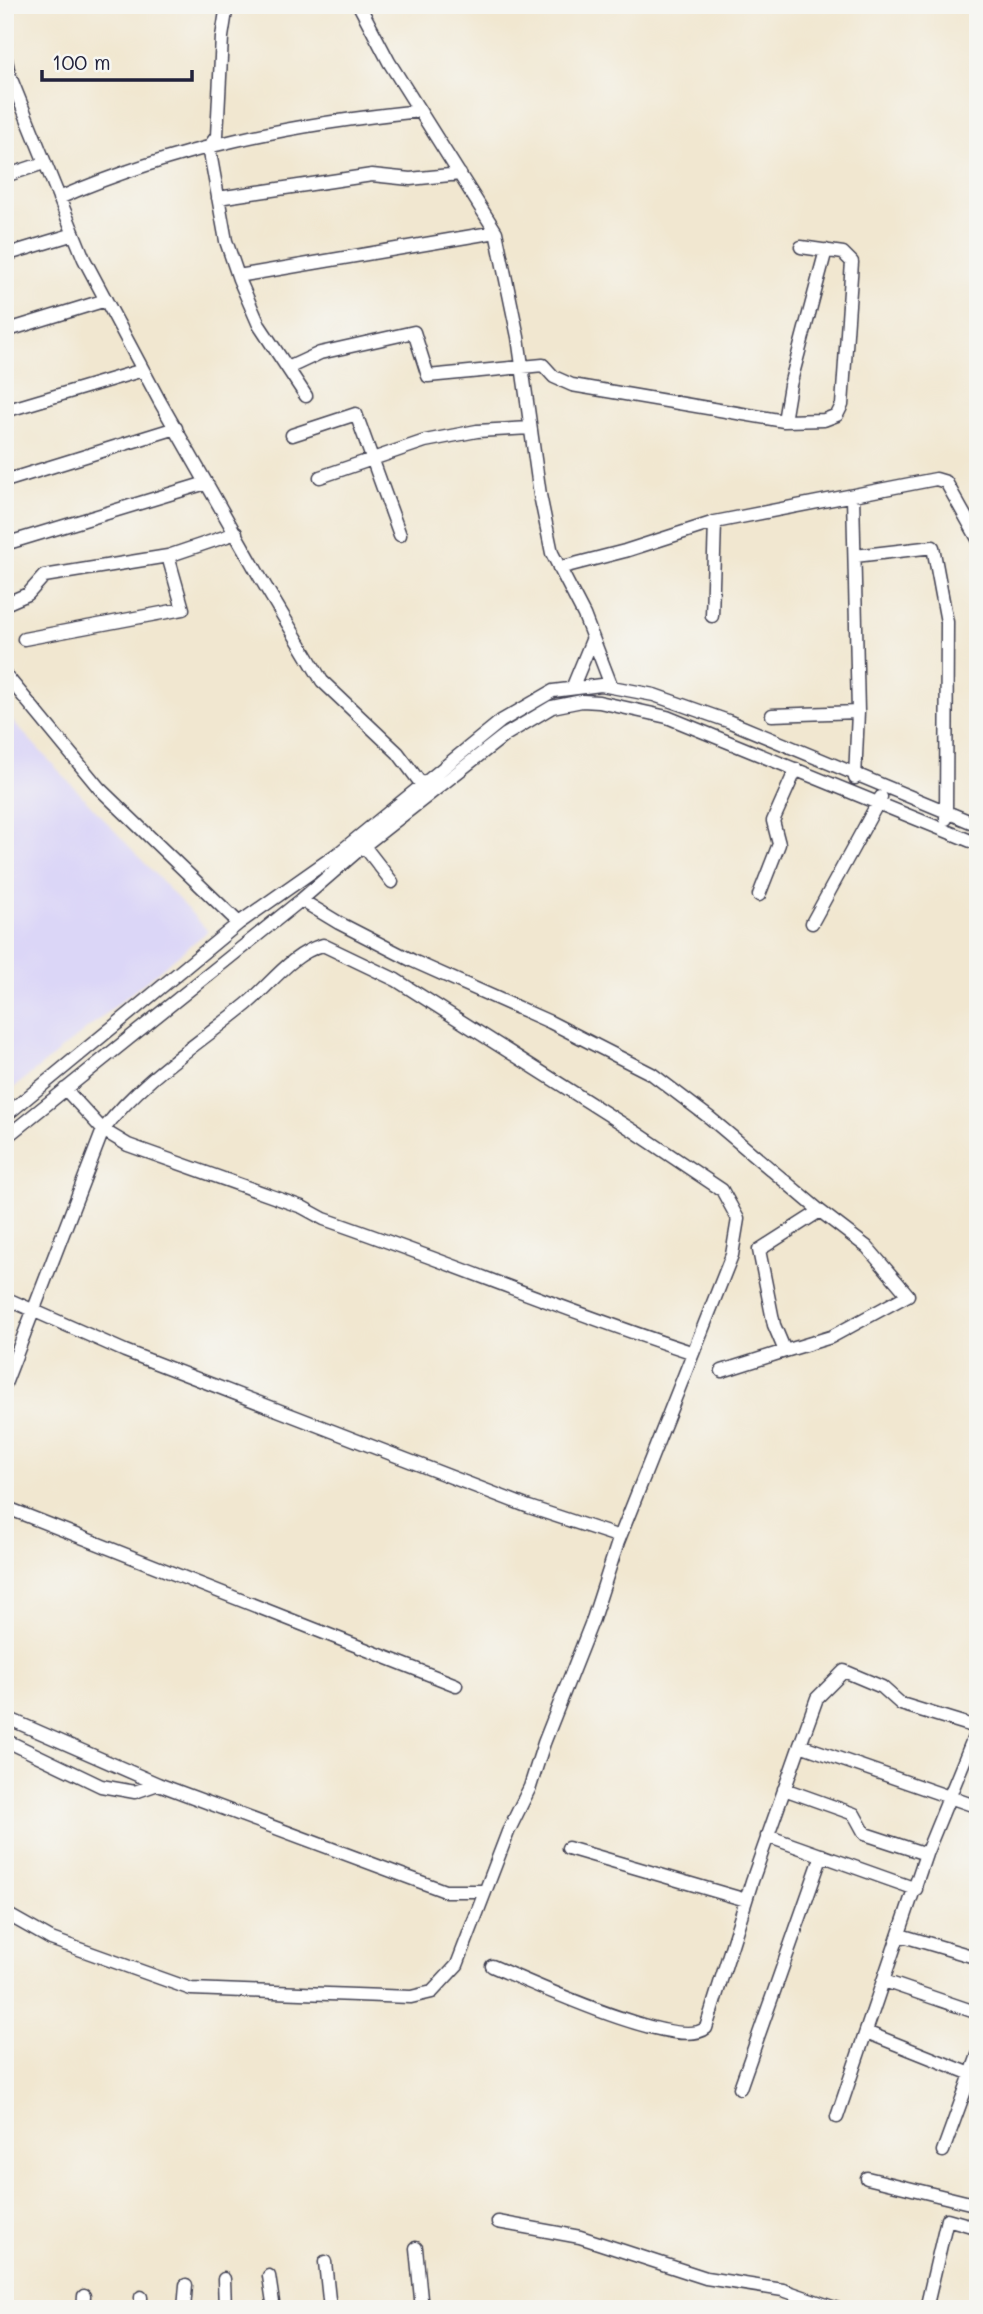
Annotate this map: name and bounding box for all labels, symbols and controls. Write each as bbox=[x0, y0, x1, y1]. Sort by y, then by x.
scale bar bbox=[42, 38, 192, 82]
text: 100 m bbox=[52, 48, 111, 75]

